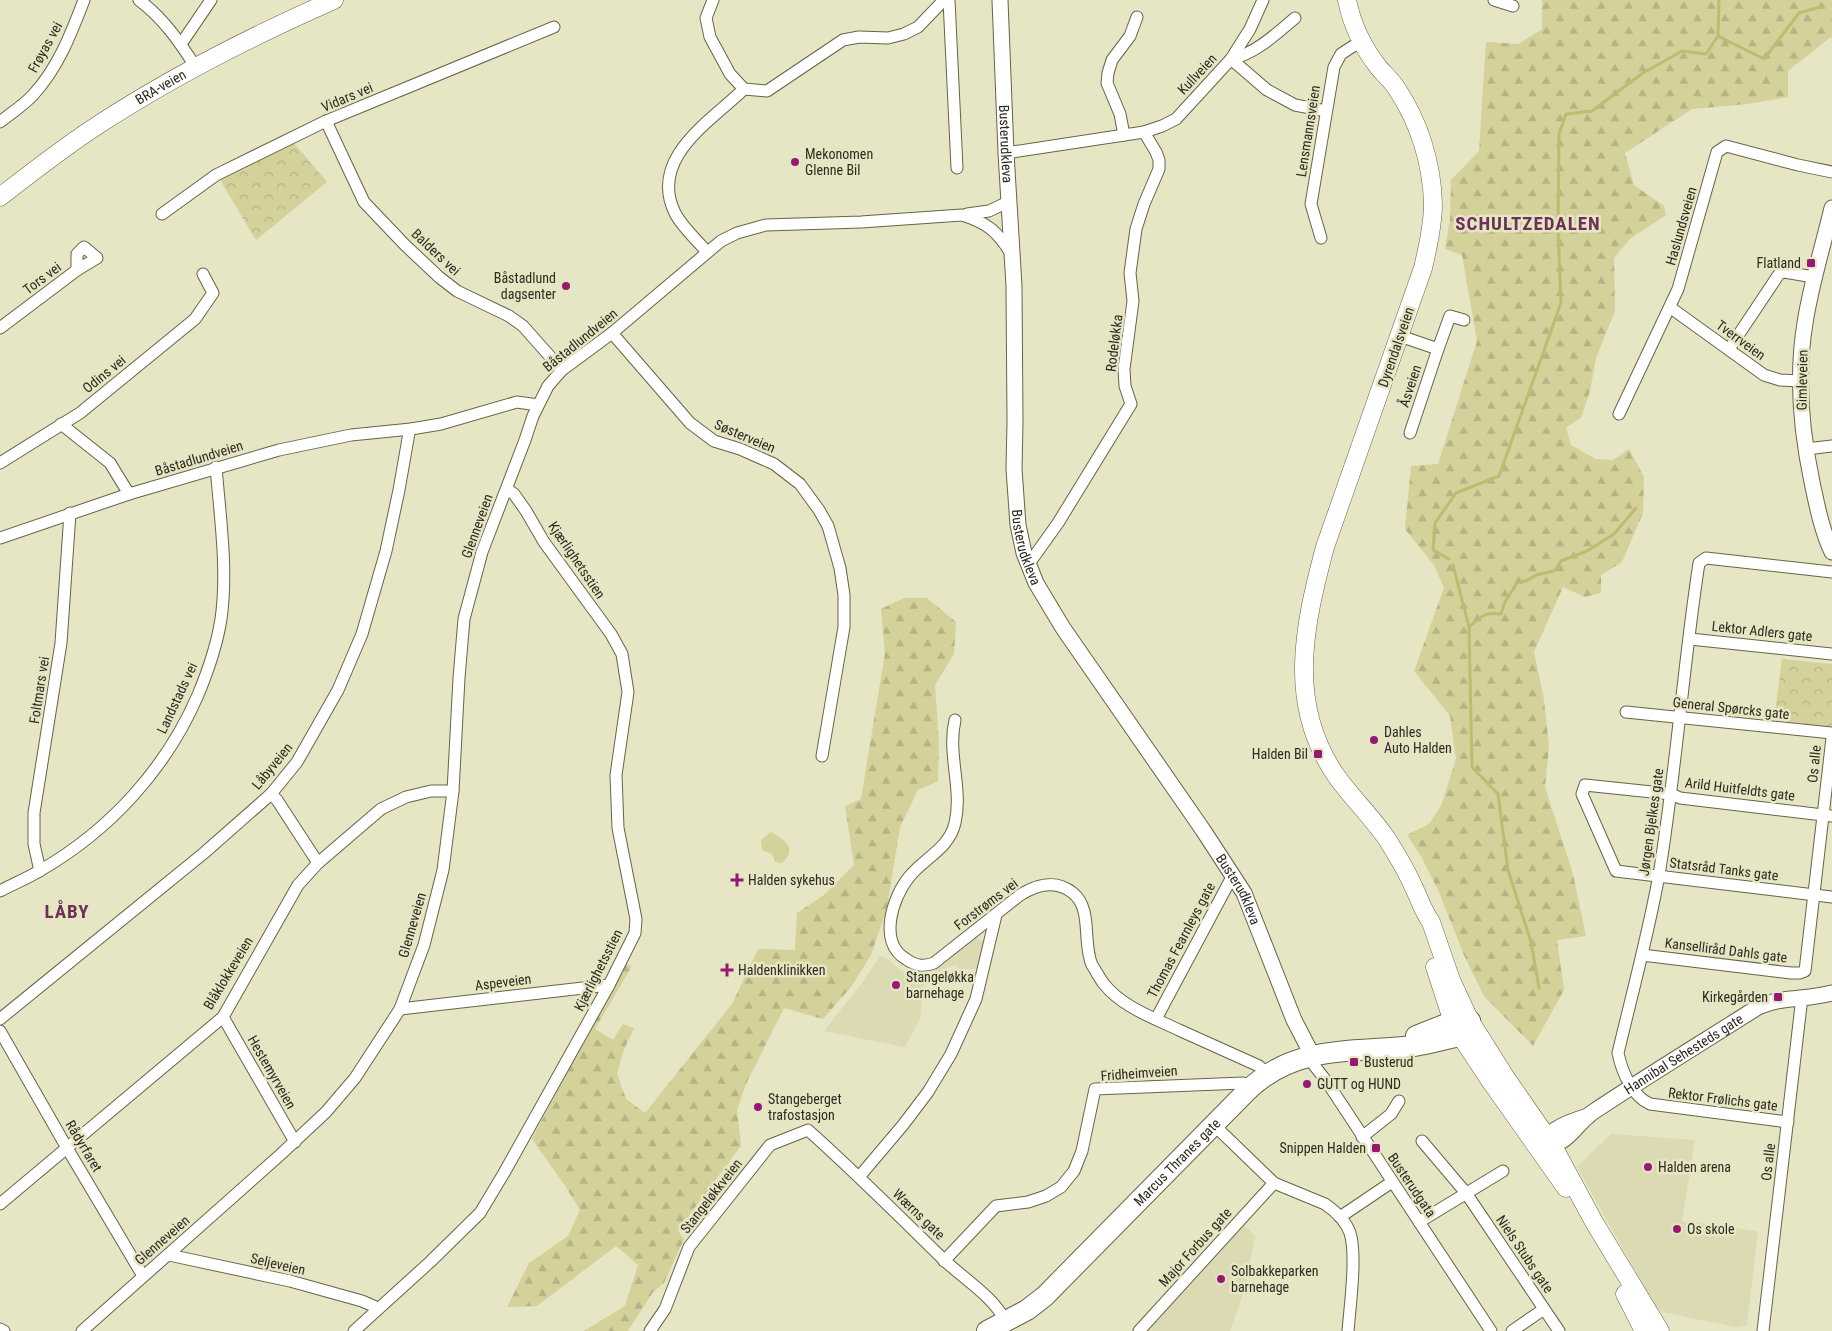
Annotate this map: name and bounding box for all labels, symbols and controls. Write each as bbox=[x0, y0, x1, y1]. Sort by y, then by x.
street label: Frøyas vei bbox=[25, 19, 65, 75]
street label: Kullveien bbox=[1174, 50, 1220, 98]
street label: BRA-veien bbox=[132, 66, 189, 108]
street label: Vidars vei bbox=[319, 79, 375, 115]
street label: Lensmannsveien bbox=[1293, 84, 1323, 178]
street label: Busterudkleva bbox=[996, 105, 1016, 183]
place label: Mekonomen Glenne Bil bbox=[805, 146, 873, 178]
marker: Mekonomen Glenne Bil bbox=[789, 156, 801, 168]
street label: Haslundsveien bbox=[1662, 185, 1700, 267]
district label: SCHULTZEDALEN bbox=[1455, 212, 1601, 235]
street label: Balders vei bbox=[408, 225, 464, 279]
place label: Flatland bbox=[1757, 255, 1801, 271]
marker: Flatland bbox=[1805, 257, 1817, 269]
street label: Tors vei bbox=[20, 259, 64, 297]
place label: Båstadlund dagsenter bbox=[494, 270, 556, 302]
marker: Båstadlund dagsenter bbox=[560, 280, 572, 292]
street label: Båstadlundveien bbox=[540, 305, 620, 375]
street label: Dyrendalsveien bbox=[1375, 305, 1417, 389]
street label: Rodeløkka bbox=[1103, 313, 1125, 373]
street label: Tverrveien bbox=[1713, 317, 1769, 363]
street label: Gimleveien bbox=[1793, 349, 1811, 411]
street label: Odins vei bbox=[79, 352, 129, 396]
street label: Åsveien bbox=[1395, 363, 1424, 409]
street label: Søsterveien bbox=[712, 416, 778, 456]
street label: Båstadlundveien bbox=[153, 437, 245, 479]
street label: Glenneveien bbox=[458, 492, 496, 560]
street label: Busterudkleva bbox=[1009, 509, 1044, 587]
street label: Kjærlighetsstien bbox=[545, 518, 609, 602]
street label: Lektor Adlers gate bbox=[1711, 618, 1814, 644]
street label: Foltmars vei bbox=[26, 655, 52, 725]
street label: Landstads vei bbox=[154, 660, 200, 736]
street label: General Spørcks gate bbox=[1672, 694, 1791, 722]
place label: Dahles Auto Halden bbox=[1384, 724, 1452, 756]
marker: Dahles Auto Halden bbox=[1368, 734, 1380, 746]
street label: Låbyveien bbox=[248, 740, 296, 792]
street label: Os alle bbox=[1804, 744, 1824, 784]
place label: Halden Bil bbox=[1252, 746, 1308, 762]
marker: Halden Bil bbox=[1312, 748, 1324, 760]
street label: Jørgen Bjelkes gate bbox=[1636, 767, 1667, 877]
street label: Arild Huitfeldts gate bbox=[1684, 774, 1796, 804]
street label: Busterudkleva bbox=[1213, 851, 1264, 927]
street label: Statsråd Tanks gate bbox=[1669, 854, 1780, 884]
place label: Halden sykehus bbox=[748, 872, 835, 888]
marker: Halden sykehus bbox=[730, 873, 744, 887]
street label: Forstrøms vei bbox=[951, 875, 1021, 933]
street label: Thomas Fearnleys gate bbox=[1144, 879, 1218, 1000]
street label: Glenneveien bbox=[395, 891, 429, 959]
district label: LÅBY bbox=[44, 900, 90, 923]
street label: Kjærlighetsstien bbox=[571, 926, 625, 1014]
street label: Blåklokkeveien bbox=[200, 934, 256, 1012]
street label: Kanselliråd Dahls gate bbox=[1664, 935, 1789, 965]
place label: Haldenklinikken bbox=[738, 962, 825, 978]
marker: Haldenklinikken bbox=[720, 963, 734, 977]
place label: Stangeløkka barnehage bbox=[906, 969, 974, 1001]
street label: Aspeveien bbox=[474, 971, 532, 993]
marker: Stangeløkka barnehage bbox=[890, 979, 902, 991]
place label: Kirkegården bbox=[1702, 989, 1768, 1005]
marker: Kirkegården bbox=[1772, 991, 1784, 1003]
street label: Hannibal Sehesteds gate bbox=[1621, 1010, 1746, 1097]
street label: Hestemyrveien bbox=[245, 1032, 299, 1112]
place label: Busterud bbox=[1364, 1054, 1413, 1070]
marker: Busterud bbox=[1348, 1056, 1360, 1068]
street label: Fridheimveien bbox=[1100, 1062, 1178, 1084]
place label: GUTT og HUND bbox=[1317, 1076, 1401, 1092]
marker: GUTT og HUND bbox=[1301, 1078, 1313, 1090]
street label: Rektor Frølichs gate bbox=[1667, 1084, 1779, 1114]
place label: Stangeberget trafostasjon bbox=[768, 1091, 842, 1123]
marker: Stangeberget trafostasjon bbox=[752, 1101, 764, 1113]
street label: Marcus Thranes gate bbox=[1131, 1115, 1224, 1209]
street label: Rådyrfaret bbox=[62, 1117, 106, 1175]
place label: Snippen Halden bbox=[1279, 1140, 1366, 1156]
marker: Snippen Halden bbox=[1370, 1142, 1382, 1154]
street label: Os alle bbox=[1758, 1142, 1778, 1182]
street label: Busterudgata bbox=[1385, 1150, 1439, 1220]
street label: Stangeløkkveien bbox=[677, 1156, 745, 1236]
place label: Halden arena bbox=[1658, 1159, 1731, 1175]
marker: Halden arena bbox=[1642, 1161, 1654, 1173]
street label: Wærns gate bbox=[890, 1185, 949, 1243]
street label: Major Forbus gate bbox=[1155, 1204, 1235, 1290]
street label: Glenneveien bbox=[131, 1212, 193, 1268]
street label: Niels Stubs gate bbox=[1493, 1212, 1557, 1296]
place label: Os skole bbox=[1687, 1221, 1735, 1237]
marker: Os skole bbox=[1671, 1223, 1683, 1235]
street label: Seljeveien bbox=[249, 1250, 307, 1278]
place label: Solbakkeparken barnehage bbox=[1231, 1263, 1319, 1295]
marker: Solbakkeparken barnehage bbox=[1215, 1273, 1227, 1285]

